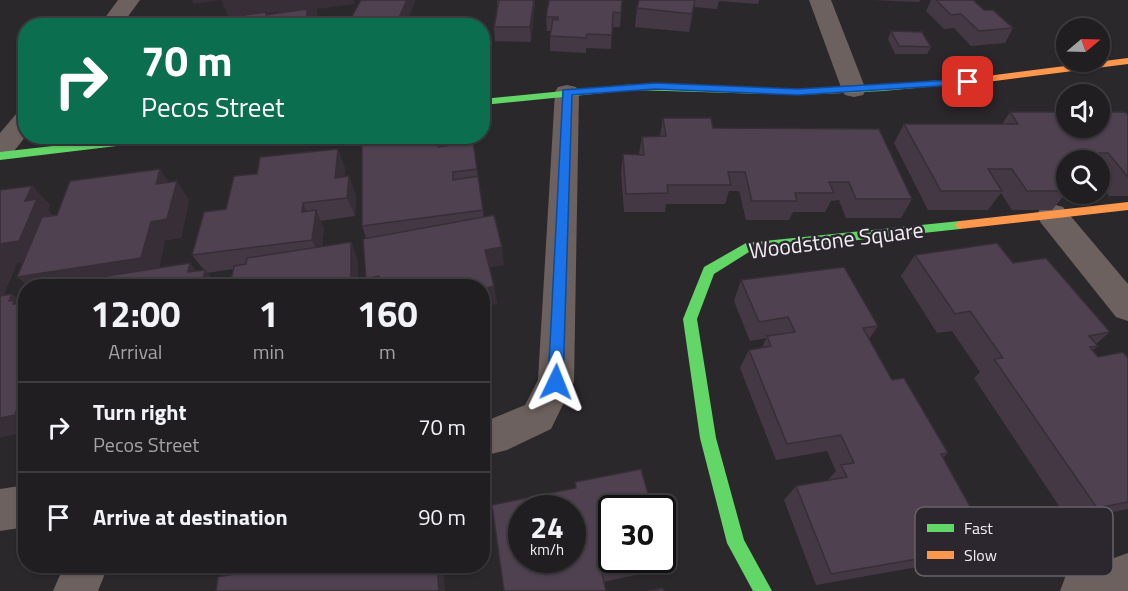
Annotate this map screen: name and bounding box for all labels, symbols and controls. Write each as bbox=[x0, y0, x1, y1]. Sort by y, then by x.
north arrow bbox=[1056, 18, 1110, 72]
map controls bbox=[1056, 18, 1110, 204]
text: 70 m bbox=[141, 28, 233, 92]
icon: right bbox=[42, 42, 120, 120]
pin bbox=[942, 56, 993, 107]
icon: arrive bbox=[951, 65, 984, 98]
button: sound bbox=[1056, 84, 1110, 138]
text: Pecos Street bbox=[141, 86, 285, 127]
button: search bbox=[1056, 150, 1110, 204]
street label: Woodstone Square bbox=[747, 212, 925, 268]
text: 12:00 bbox=[90, 286, 180, 341]
text: 1 bbox=[259, 286, 279, 341]
text: 160 bbox=[357, 286, 418, 341]
text: Arrival bbox=[108, 336, 163, 367]
text: min bbox=[253, 336, 285, 367]
text: m bbox=[379, 336, 396, 367]
position arrow bbox=[524, 350, 588, 414]
text: Turn right bbox=[93, 395, 187, 429]
text: 70 m bbox=[418, 410, 466, 444]
icon: right bbox=[42, 411, 75, 444]
text: Pecos Street bbox=[93, 429, 199, 460]
speed limit sign: 30 bbox=[598, 495, 676, 573]
text: Arrive at destination bbox=[93, 500, 288, 534]
text: 90 m bbox=[418, 500, 466, 534]
icon: arrive bbox=[42, 501, 75, 534]
text: 24 bbox=[530, 504, 564, 550]
legend bbox=[915, 507, 1113, 576]
text: Fast bbox=[964, 516, 993, 540]
text: km/h bbox=[530, 538, 564, 561]
text: Slow bbox=[964, 543, 997, 567]

